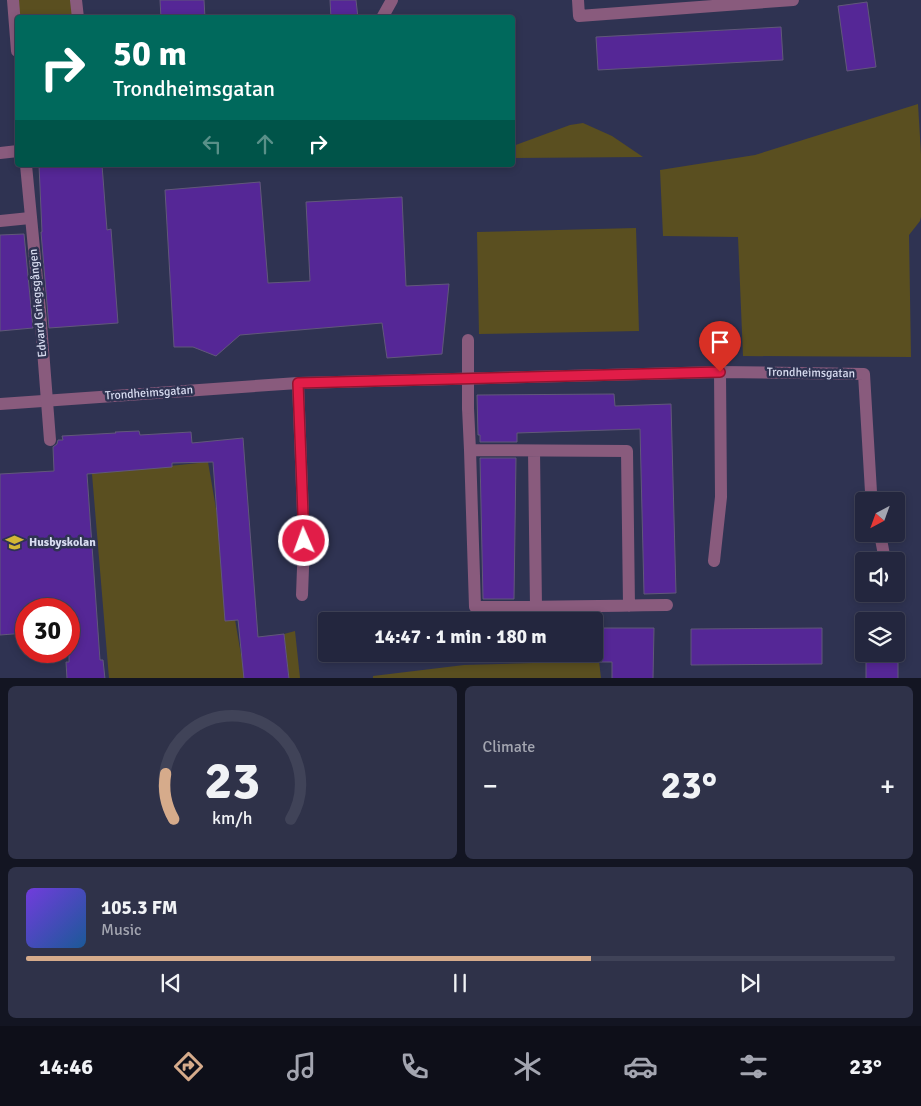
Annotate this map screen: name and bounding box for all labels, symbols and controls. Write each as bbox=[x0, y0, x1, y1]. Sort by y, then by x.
text: 50 m bbox=[113, 32, 187, 75]
icon: right bbox=[30, 35, 95, 100]
text: Trondheimsgatan bbox=[113, 75, 275, 102]
icon: left bbox=[198, 130, 226, 158]
icon: ahead bbox=[251, 130, 279, 158]
icon: right bbox=[304, 130, 332, 158]
street label: Edvard Griegsgången bbox=[26, 248, 50, 358]
pin bbox=[699, 321, 741, 372]
icon: arrive bbox=[706, 328, 734, 356]
street label: Trondheimsgatan bbox=[767, 365, 855, 381]
street label: Trondheimsgatan bbox=[104, 382, 194, 404]
north arrow bbox=[855, 492, 905, 542]
map controls bbox=[855, 492, 905, 662]
position arrow bbox=[277, 514, 329, 566]
school or university icon: Husbyskolan bbox=[5, 532, 25, 552]
place label: Husbyskolan bbox=[29, 535, 96, 550]
button: sound bbox=[855, 552, 905, 602]
speed limit sign: 30 bbox=[15, 598, 80, 663]
button: layers bbox=[855, 612, 905, 662]
text: 14:47 · 1 min · 180 m bbox=[374, 625, 547, 649]
text: Climate bbox=[483, 737, 535, 757]
text: 23 bbox=[204, 749, 260, 813]
text: 23° bbox=[661, 762, 717, 809]
text: − bbox=[483, 769, 498, 803]
text: + bbox=[880, 769, 895, 803]
text: km/h bbox=[212, 807, 252, 829]
text: 105.3 FM bbox=[101, 896, 178, 920]
text: Music bbox=[101, 920, 142, 940]
icon: previous bbox=[157, 969, 185, 997]
icon: pause bbox=[446, 969, 474, 997]
icon: next bbox=[736, 969, 764, 997]
icon: directions bbox=[171, 1049, 206, 1084]
icon: music bbox=[284, 1049, 319, 1084]
icon: phone bbox=[397, 1049, 432, 1084]
icon: climate bbox=[510, 1049, 545, 1084]
icon: car bbox=[623, 1049, 658, 1084]
icon: filters bbox=[736, 1049, 771, 1084]
text: 14:46 bbox=[39, 1053, 93, 1080]
text: 23° bbox=[849, 1053, 882, 1080]

